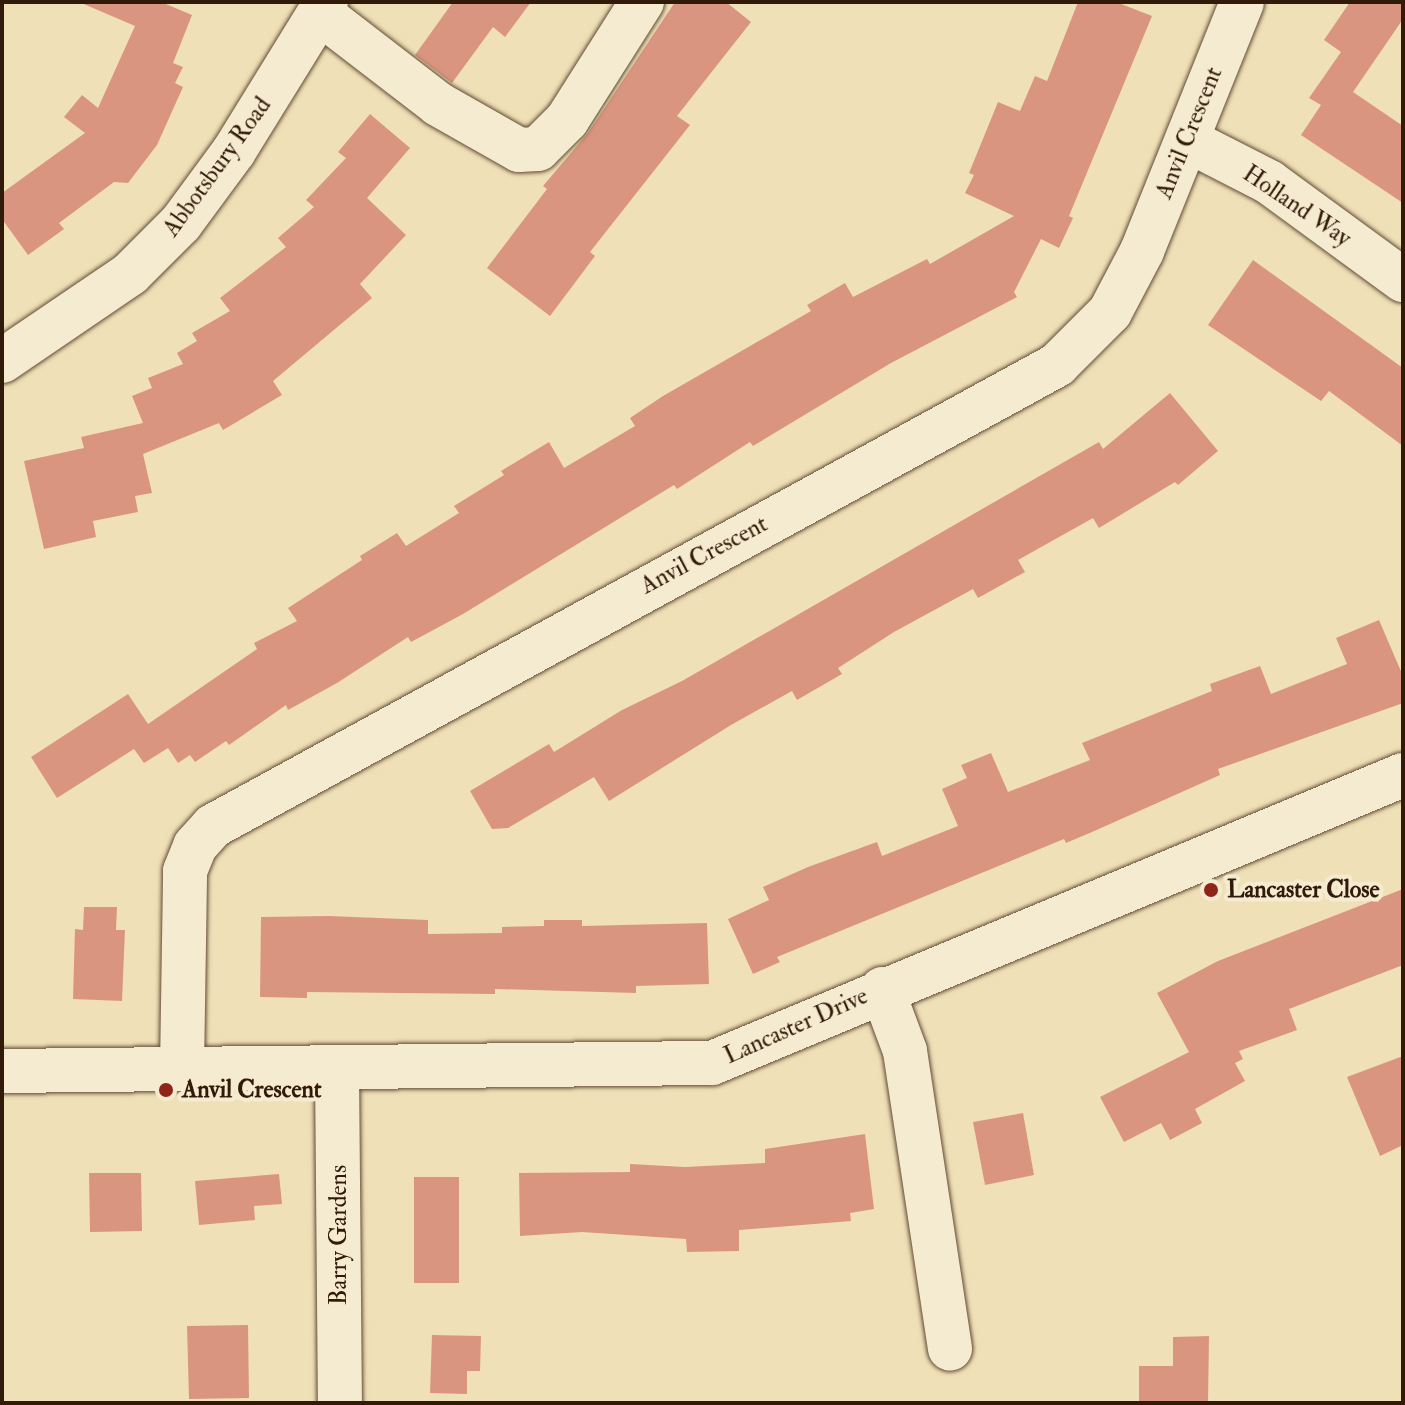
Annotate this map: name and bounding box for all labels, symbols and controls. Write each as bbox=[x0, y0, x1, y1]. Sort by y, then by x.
street label: Anvil Crescent bbox=[1150, 63, 1228, 203]
street label: Abbotsbury Road bbox=[157, 92, 277, 242]
street label: Holland Way bbox=[1237, 159, 1357, 253]
street label: Anvil Crescent bbox=[636, 510, 772, 600]
place label: Lancaster Close bbox=[1227, 876, 1380, 904]
marker: Lancaster Close bbox=[1202, 881, 1220, 899]
street label: Lancaster Drive bbox=[720, 982, 872, 1070]
place label: Anvil Crescent bbox=[182, 1076, 321, 1104]
marker: Anvil Crescent bbox=[157, 1081, 175, 1099]
street label: Barry Gardens bbox=[325, 1165, 353, 1305]

